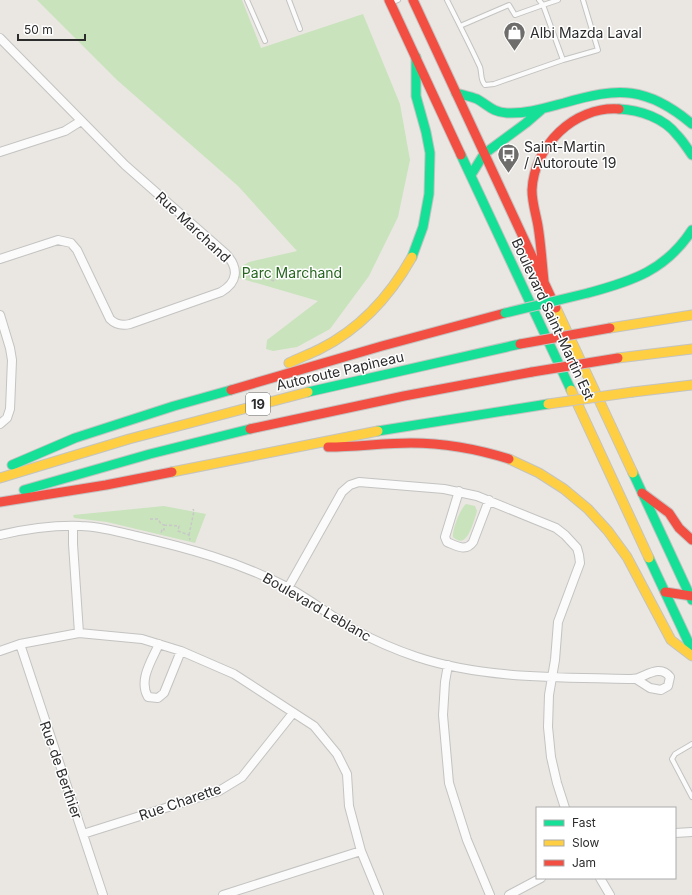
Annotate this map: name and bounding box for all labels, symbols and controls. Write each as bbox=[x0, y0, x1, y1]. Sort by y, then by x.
scale bar bbox=[18, 16, 85, 42]
shop icon: Albi Mazda Laval bbox=[501, 20, 527, 53]
text: 50 m bbox=[24, 22, 53, 37]
place label: Albi Mazda Laval bbox=[530, 24, 642, 41]
place label: Saint-Martin / Autoroute 19 bbox=[524, 138, 616, 171]
bus stop icon: Saint-Martin / Autoroute 19 bbox=[495, 142, 521, 175]
street label: Rue Marchand bbox=[152, 188, 234, 266]
street label: Boulevard Saint-Martin Est bbox=[509, 235, 599, 403]
park label: Parc Marchand bbox=[242, 264, 342, 281]
street label: Autoroute Papineau bbox=[274, 348, 405, 393]
road number: 19 bbox=[246, 393, 270, 415]
street label: Boulevard Leblanc bbox=[260, 569, 375, 645]
street label: Rue de Berthier bbox=[37, 719, 86, 821]
street label: Rue Charette bbox=[137, 780, 223, 824]
legend bbox=[536, 807, 676, 879]
text: Fast bbox=[572, 815, 596, 830]
text: Slow bbox=[572, 835, 600, 850]
text: Jam bbox=[572, 855, 596, 870]

